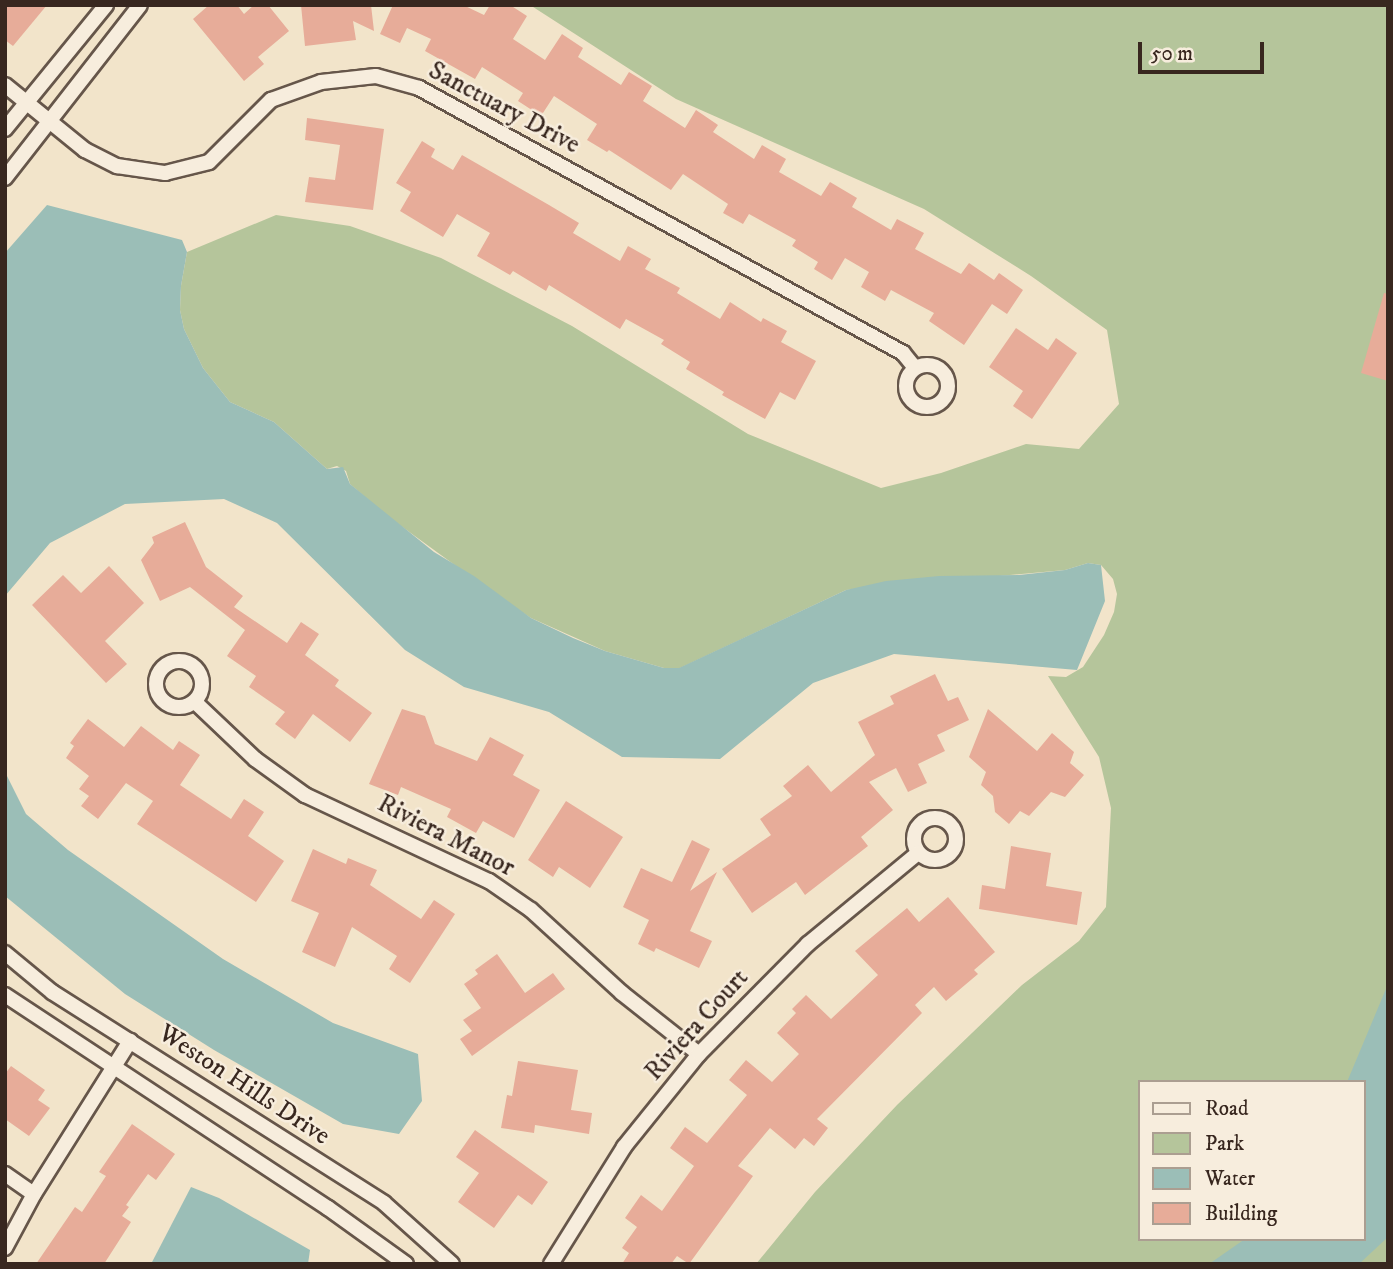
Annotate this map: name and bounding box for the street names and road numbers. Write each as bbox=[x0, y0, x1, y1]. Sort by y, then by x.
street label: Sanctuary Drive bbox=[423, 55, 585, 161]
street label: Riviera Manor bbox=[372, 788, 520, 884]
street label: Riviera Court bbox=[639, 963, 755, 1087]
street label: Weston Hills Drive bbox=[152, 1018, 336, 1152]

